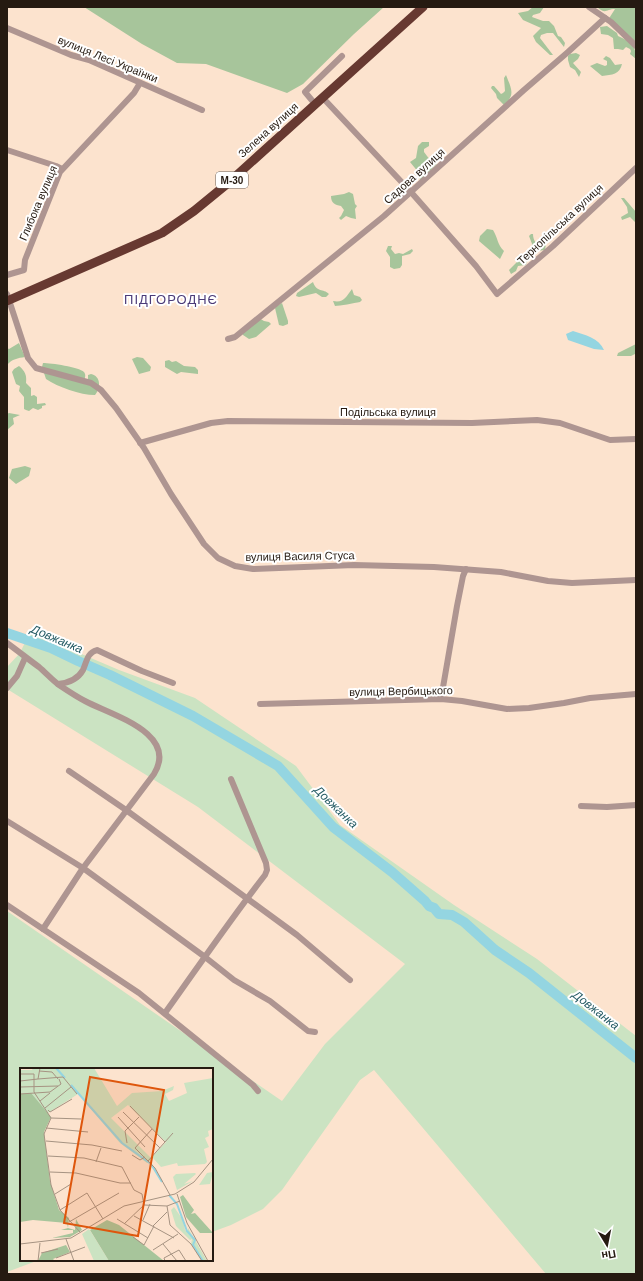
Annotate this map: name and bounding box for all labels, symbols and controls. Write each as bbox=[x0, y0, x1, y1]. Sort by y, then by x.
street label: вулиця Лесі Українки bbox=[56, 33, 160, 85]
street label: Зелена вулиця bbox=[236, 100, 300, 160]
street label: Садова вулиця bbox=[381, 146, 447, 206]
street label: Глибока вулиця bbox=[17, 164, 59, 242]
road number: М-30 bbox=[216, 172, 248, 188]
street label: Тернопільська вулиця bbox=[515, 181, 605, 267]
district label: ПІДГОРОДНЄ bbox=[124, 292, 218, 307]
street label: Подільська вулиця bbox=[340, 406, 436, 418]
street label: вулиця Василя Стуса bbox=[245, 549, 356, 563]
water label: Довжанка bbox=[27, 621, 85, 656]
street label: вулиця Вербицького bbox=[349, 684, 453, 698]
water label: Довжанка bbox=[310, 781, 361, 831]
water label: Довжанка bbox=[568, 986, 622, 1033]
inset map bbox=[20, 1068, 213, 1261]
north arrow bbox=[587, 1225, 627, 1265]
text: Пн bbox=[601, 1248, 617, 1262]

